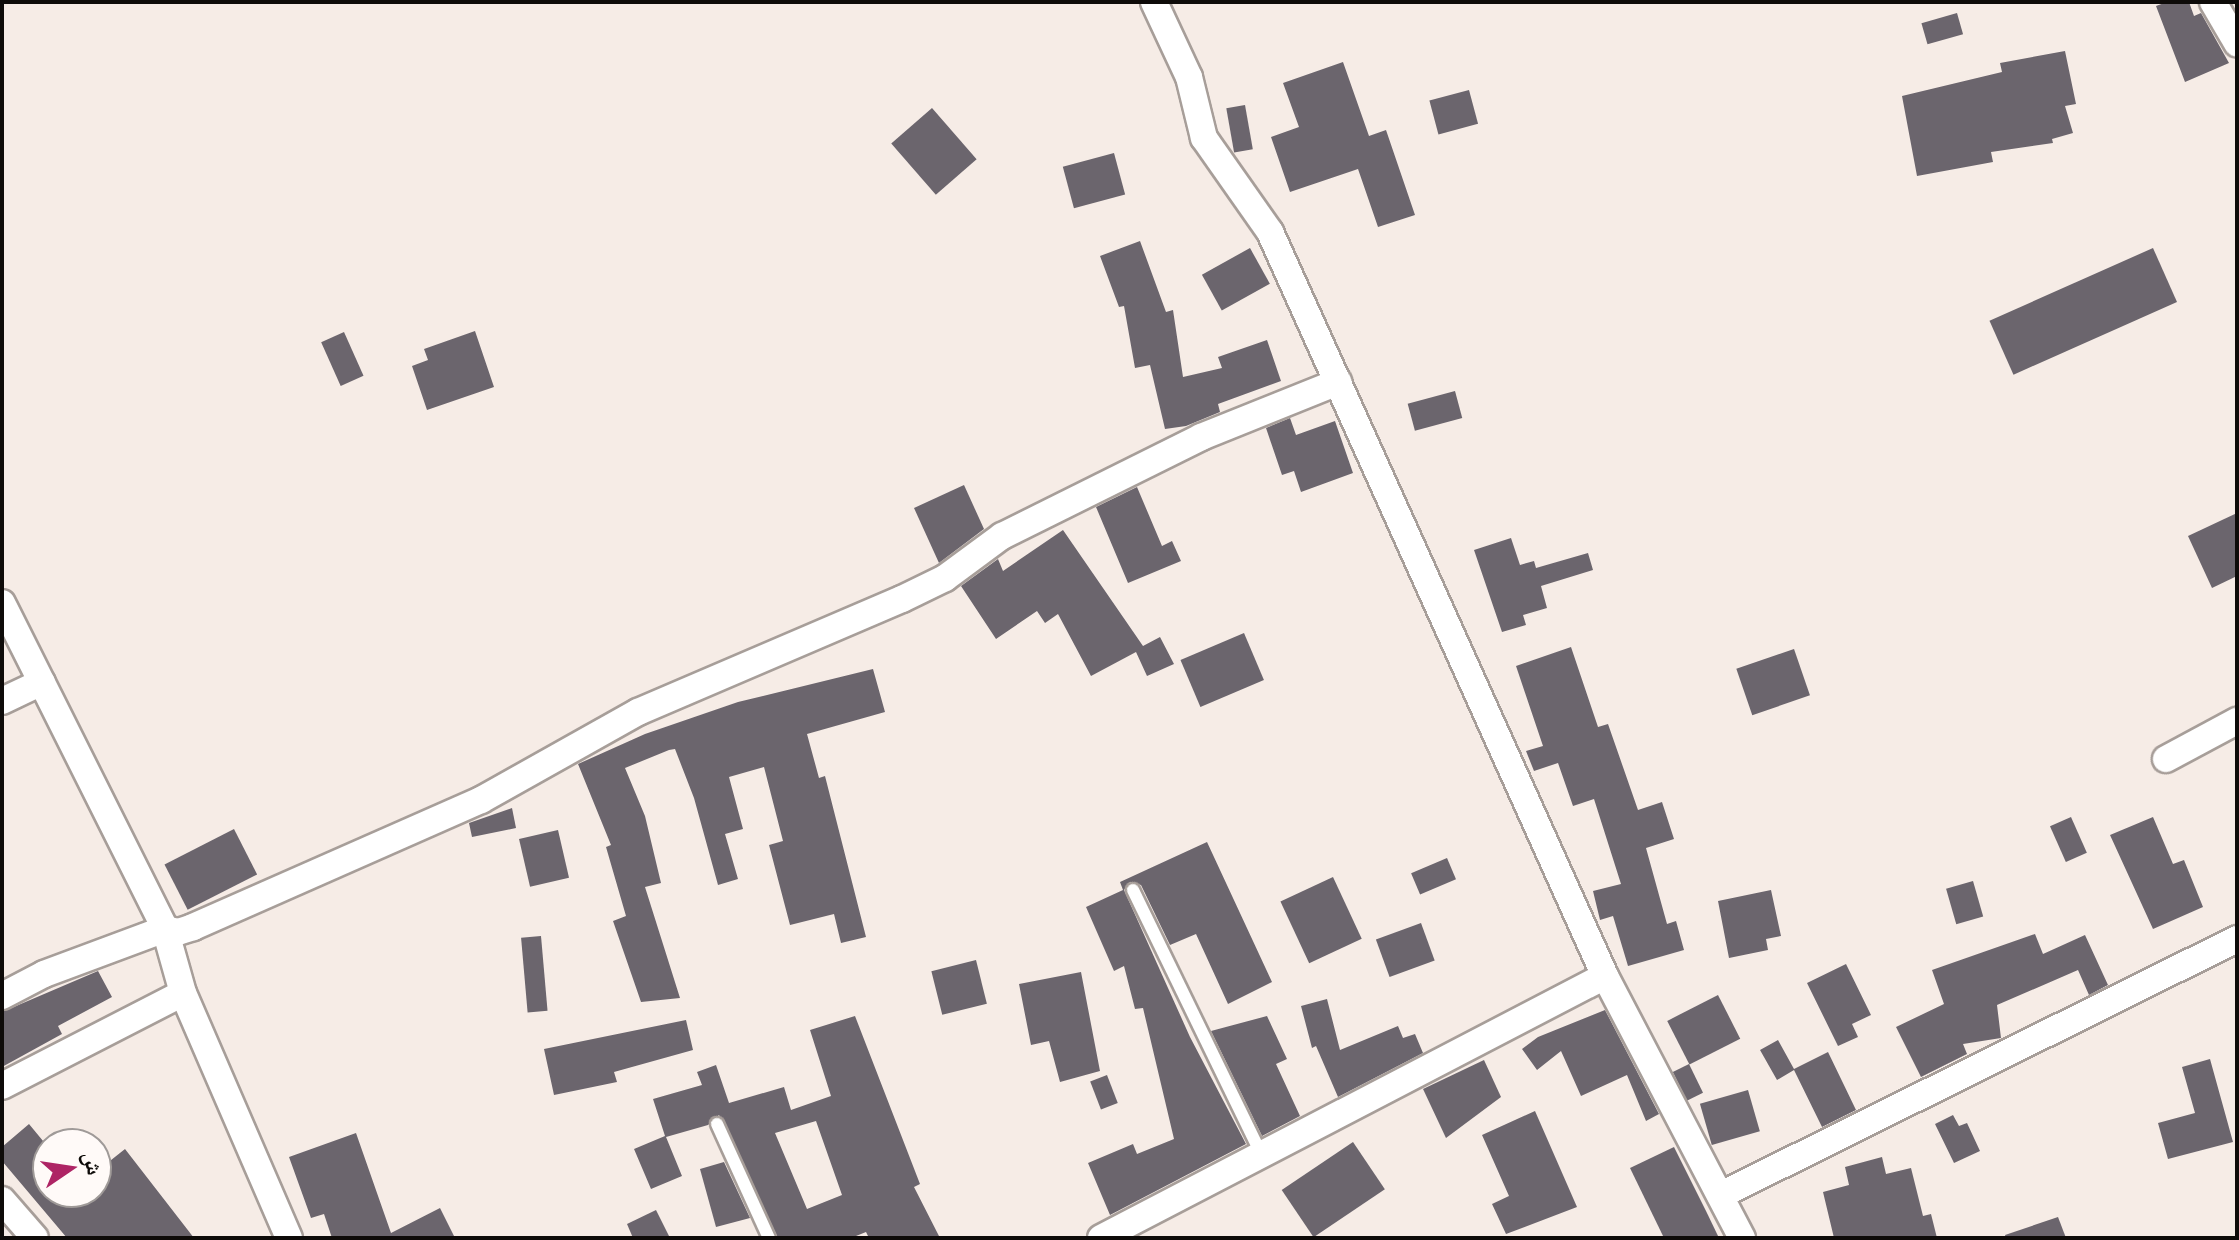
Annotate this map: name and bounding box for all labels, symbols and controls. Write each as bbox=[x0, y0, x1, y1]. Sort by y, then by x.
north arrow bbox=[32, 1128, 112, 1208]
text: ش bbox=[78, 1149, 109, 1177]

